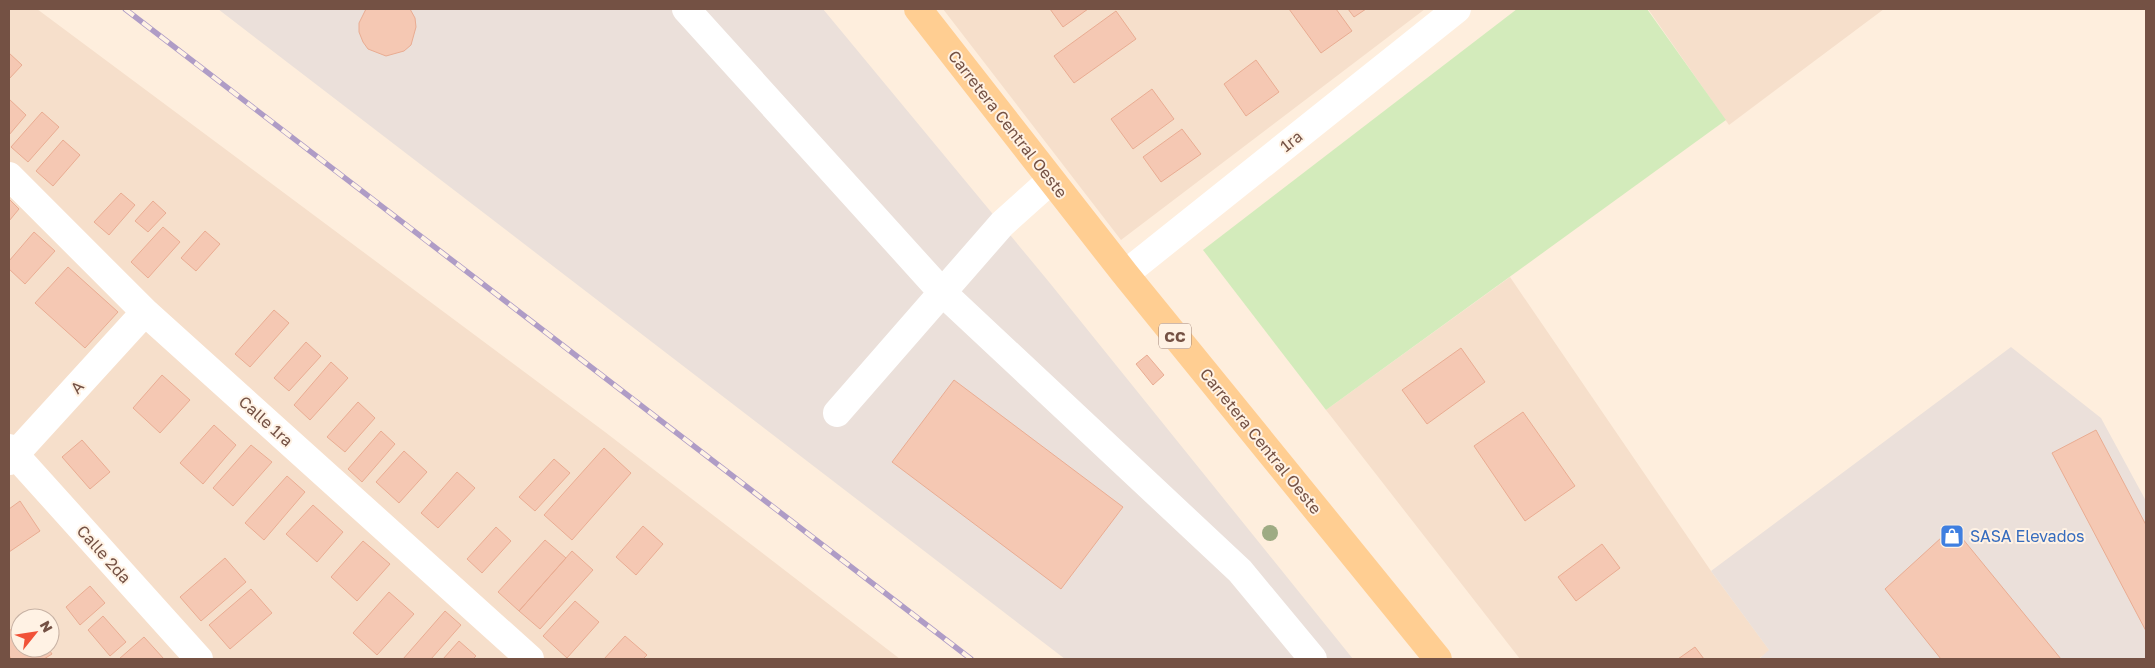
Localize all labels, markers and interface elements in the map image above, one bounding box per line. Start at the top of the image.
street label: Carretera Central Oeste [944,46,1072,202]
street label: 1ra [1276,126,1306,156]
road number: CC [1159,324,1191,348]
street label: Carretera Central Oeste [1196,364,1326,518]
street label: A [66,376,88,398]
street label: Calle 1ra [235,391,297,451]
street label: Calle 2da [73,521,135,587]
shop icon: SASA Elevados [1939,523,1965,549]
place label: SASA Elevados [1970,526,2085,546]
north arrow [10,608,60,658]
text: N [37,617,57,635]

